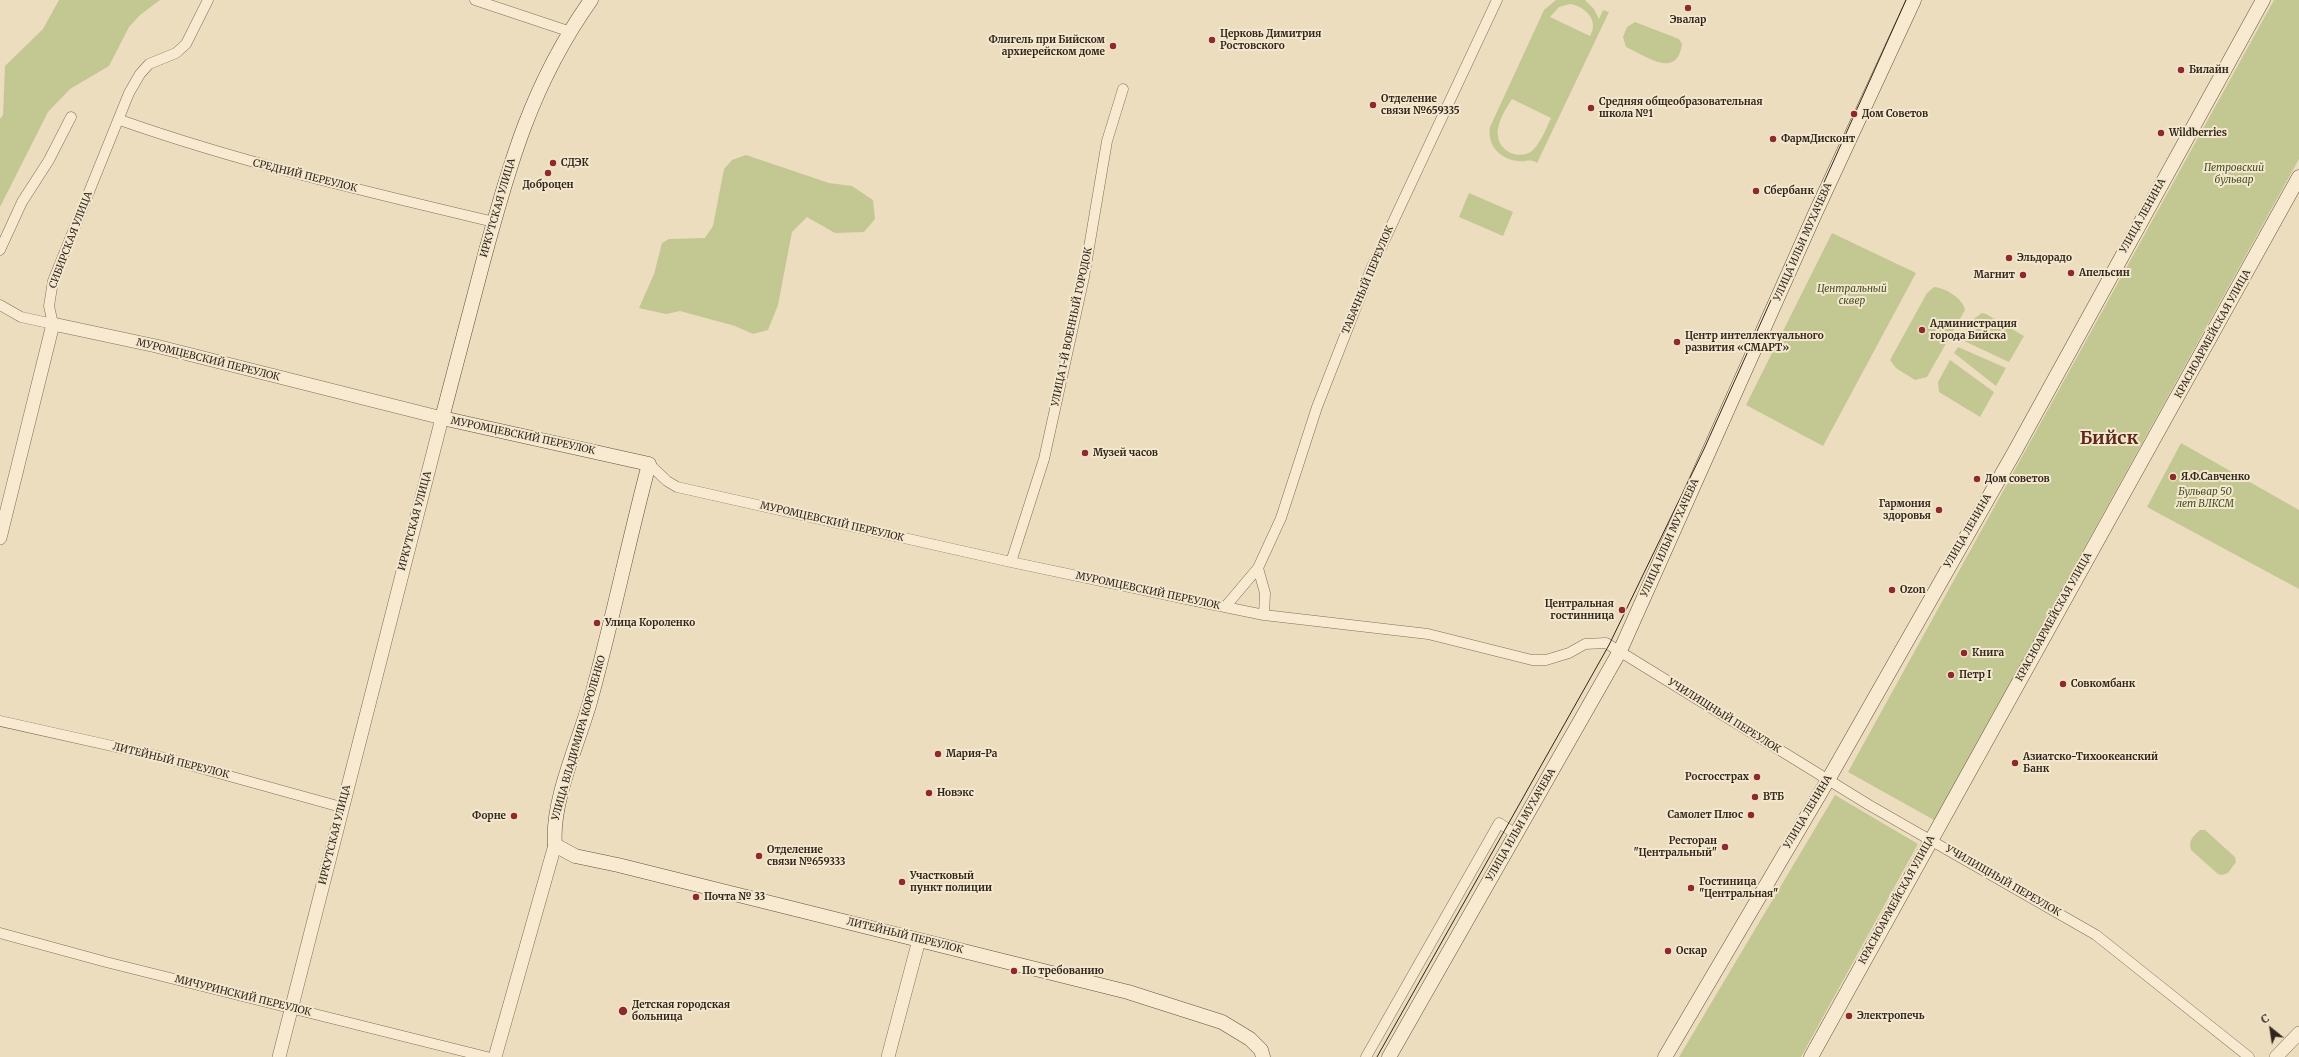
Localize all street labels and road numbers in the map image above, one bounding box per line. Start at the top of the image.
street label: СРЕДНИЙ ПЕРЕУЛОК [252,157,358,195]
street label: ИРКУТСКАЯ УЛИЦА [478,157,518,259]
street label: УЛИЦА ЛЕНИНА [2118,177,2168,255]
street label: УЛИЦА ИЛЬИ МУХАЧЕВА [1771,181,1835,303]
street label: СИБИРСКАЯ УЛИЦА [47,190,95,290]
street label: ТАБАЧНЫЙ ПЕРЕУЛОК [1340,224,1396,336]
street label: УЛИЦА 1-Й ВОЕННЫЙ ГОРОДОК [1049,246,1095,408]
street label: КРАСНОАРМЕЙСКАЯ УЛИЦА [2173,268,2253,400]
street label: МУРОМЦЕВСКИЙ ПЕРЕУЛОК [135,336,281,384]
street label: МУРОМЦЕВСКИЙ ПЕРЕУЛОК [450,415,596,457]
street label: ИРКУТСКАЯ УЛИЦА [396,470,434,572]
street label: УЛИЦА ИЛЬИ МУХАЧЕВА [1638,477,1702,599]
street label: УЛИЦА ЛЕНИНА [1942,492,1994,570]
street label: МУРОМЦЕВСКИЙ ПЕРЕУЛОК [759,500,905,544]
street label: КРАСНОАРМЕЙСКАЯ УЛИЦА [2014,551,2094,683]
street label: МУРОМЦЕВСКИЙ ПЕРЕУЛОК [1075,570,1221,612]
street label: УЛИЦА ВЛАДИМИРА КОРОЛЕНКО [550,654,608,822]
street label: УЧИЛИЩНЫЙ ПЕРЕУЛОК [1665,676,1783,756]
street label: ЛИТЕЙНЫЙ ПЕРЕУЛОК [112,741,230,781]
street label: УЛИЦА ИЛЬИ МУХАЧЕВА [1484,767,1558,883]
street label: УЛИЦА ЛЕНИНА [1781,773,1835,851]
street label: ИРКУТСКАЯ УЛИЦА [317,784,353,886]
street label: КРАСНОАРМЕЙСКАЯ УЛИЦА [1857,834,1937,966]
street label: УЧИЛИЩНЫЙ ПЕРЕУЛОК [1943,843,2063,919]
street label: ЛИТЕЙНЫЙ ПЕРЕУЛОК [846,916,964,956]
street label: МИЧУРИНСКИЙ ПЕРЕУЛОК [173,973,313,1019]

